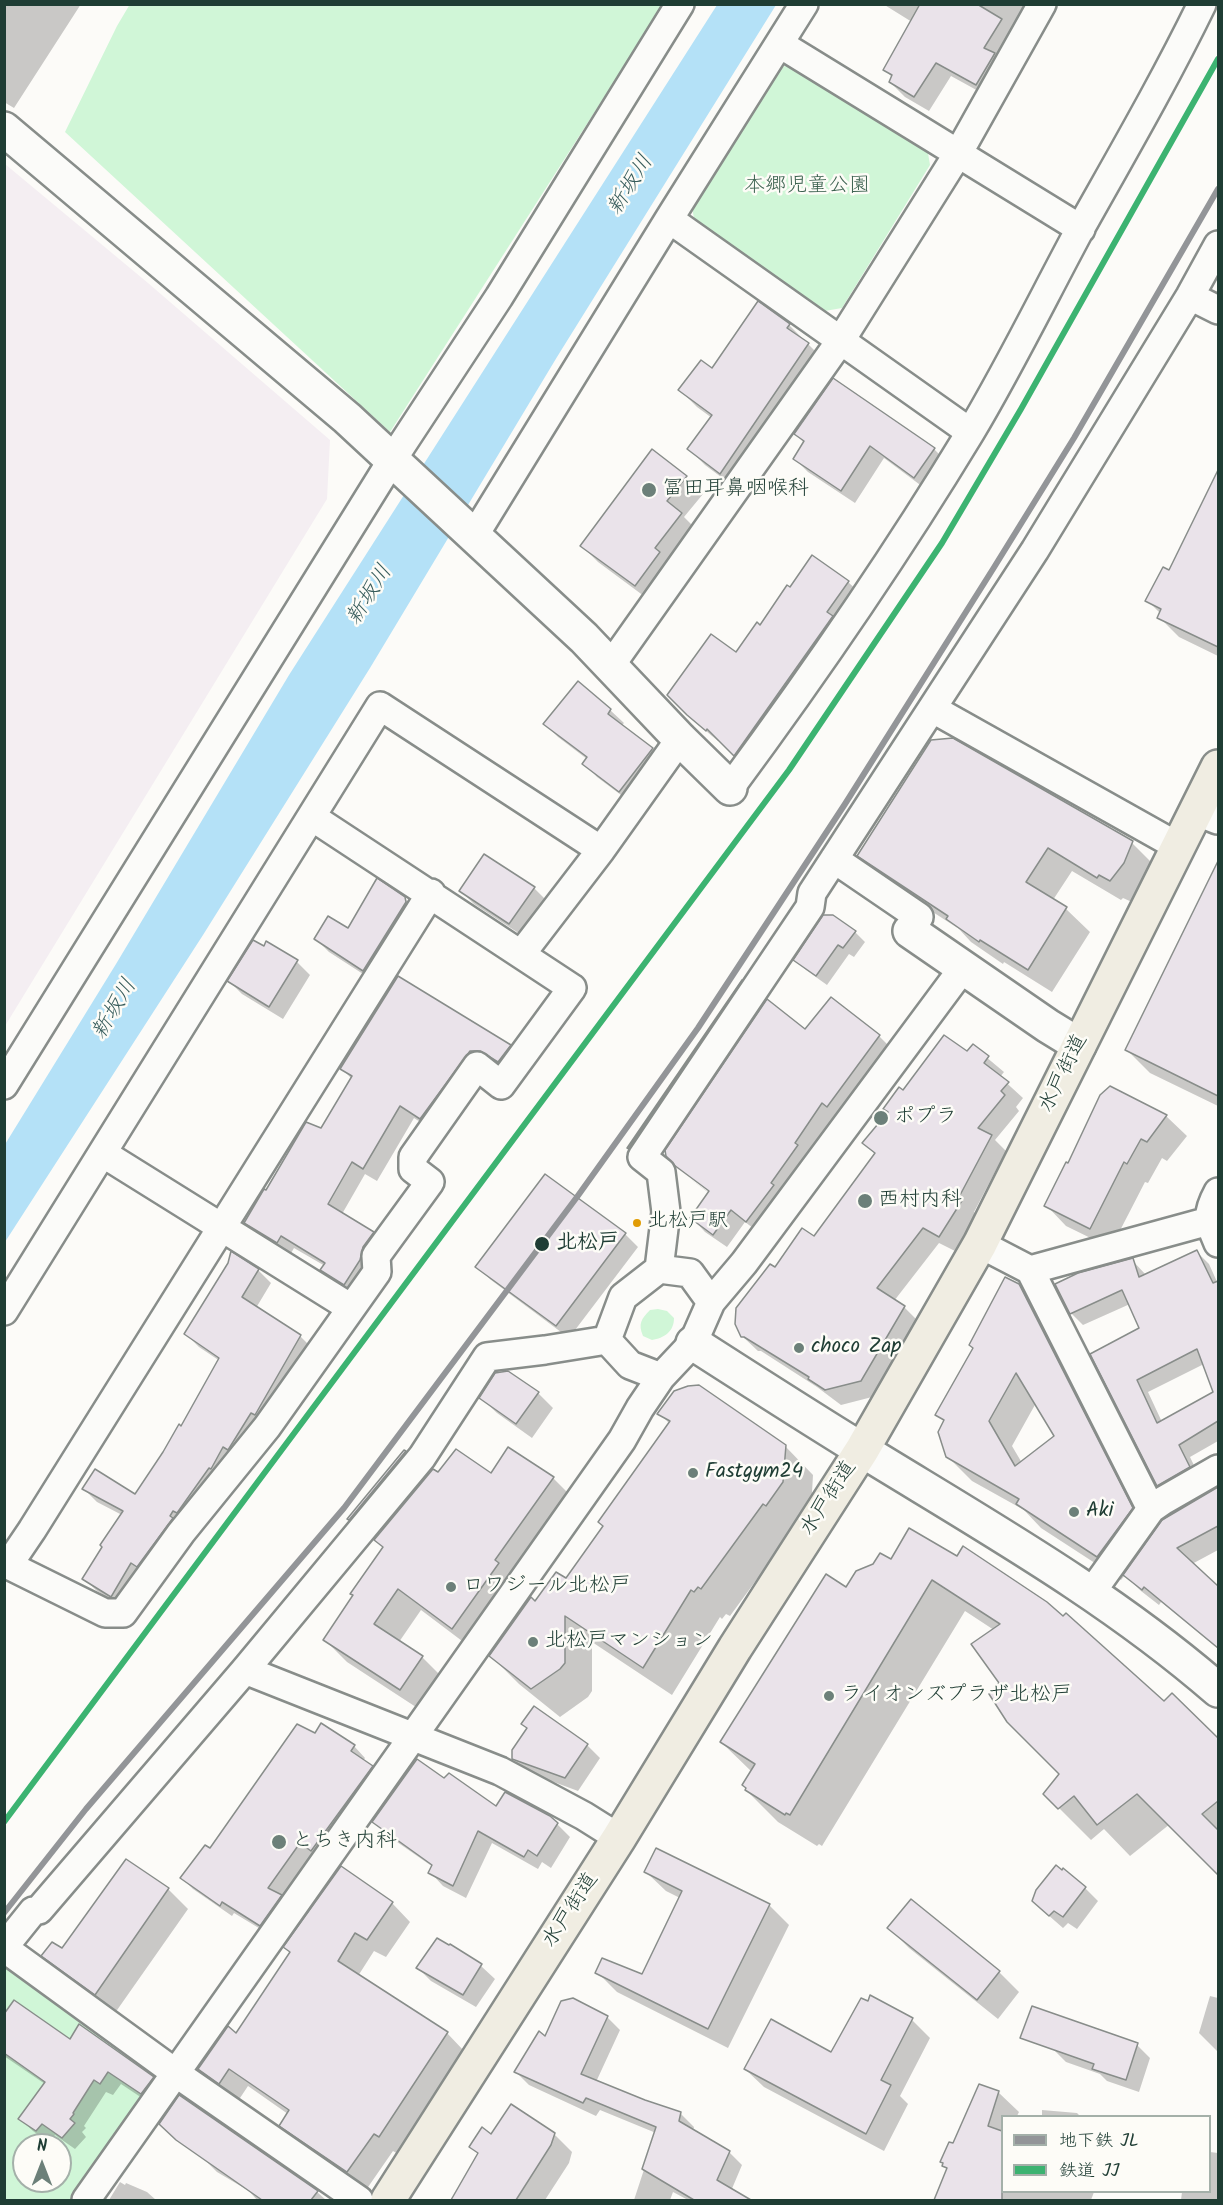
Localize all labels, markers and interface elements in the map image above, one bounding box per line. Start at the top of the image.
water label: 新坂川 [603,151,661,221]
park label: 本郷児童公園 [744,174,870,200]
place label: 冨田耳鼻咽喉科 [662,477,809,503]
marker: 冨田耳鼻咽喉科 [640,481,658,499]
water label: 新坂川 [342,561,400,631]
water label: 新坂川 [88,975,144,1045]
street label: 水戸街道 [1035,1031,1095,1117]
place label: ポプラ [894,1105,957,1131]
marker: ポプラ [872,1109,890,1127]
place label: 西村内科 [878,1188,962,1214]
marker: 西村内科 [856,1192,874,1210]
place label: 北松戸駅 [648,1211,728,1235]
marker: 北松戸駅 [631,1217,643,1229]
place label: 北松戸 [556,1231,619,1257]
marker: 北松戸 [533,1235,551,1253]
place label: choco Zap [811,1335,901,1361]
marker: choco Zap [792,1341,806,1355]
street label: 水戸街道 [797,1457,863,1541]
place label: Fastgym24 [705,1460,803,1486]
marker: Fastgym24 [686,1466,700,1480]
place label: Aki [1086,1499,1114,1525]
marker: Aki [1067,1505,1081,1519]
place label: ロワジール北松戸 [463,1574,631,1600]
marker: ロワジール北松戸 [444,1580,458,1594]
place label: 北松戸マンション [545,1629,713,1655]
marker: 北松戸マンション [526,1635,540,1649]
place label: ライオンズプラザ北松戸 [841,1683,1072,1709]
marker: ライオンズプラザ北松戸 [822,1689,836,1703]
place label: とちき内科 [292,1829,397,1855]
marker: とちき内科 [270,1833,288,1851]
street label: 水戸街道 [539,1869,605,1953]
legend [1001,2115,1211,2193]
text: 地下鉄 JL [1059,2127,1138,2156]
north arrow [12,2133,72,2193]
text: N [37,2134,47,2159]
text: 鉄道 JJ [1059,2157,1119,2186]

